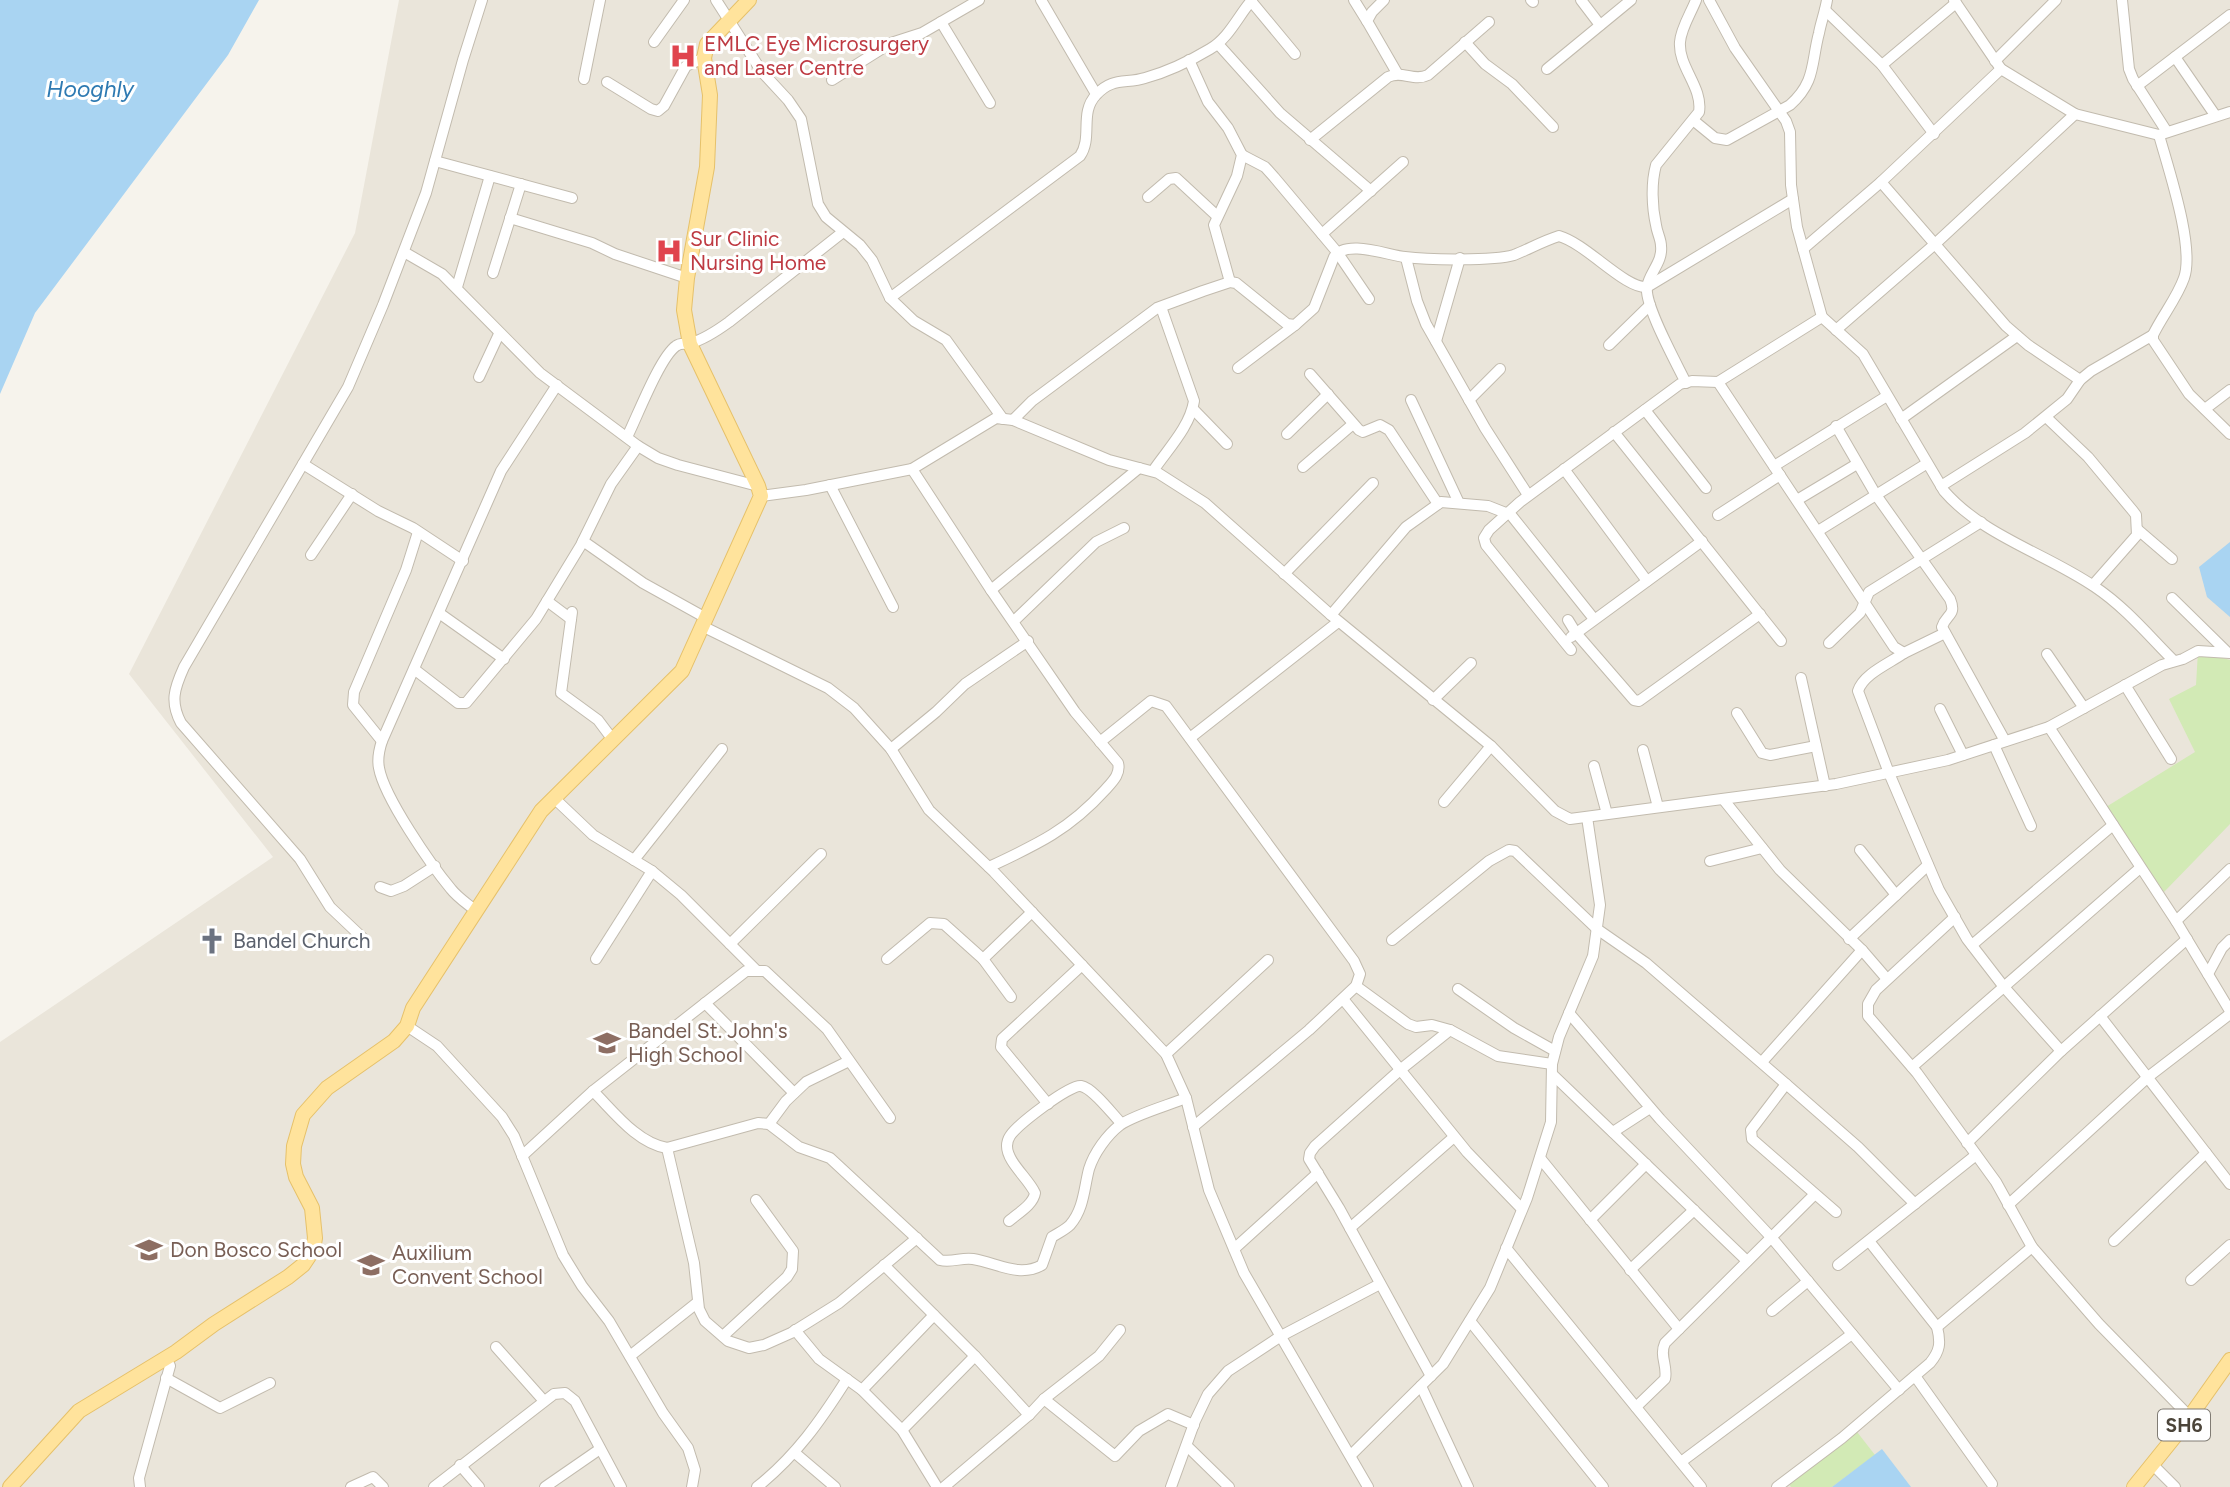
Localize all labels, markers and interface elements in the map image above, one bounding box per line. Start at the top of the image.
place label: EMLC Eye Microsurgery and Laser Centre [704,31,929,80]
hospital icon: EMLC Eye Microsurgery and Laser Centre [668,41,698,71]
water label: Hooghly [46,75,135,103]
place label: Sur Clinic Nursing Home [690,226,826,275]
hospital icon: Sur Clinic Nursing Home [654,236,684,266]
church icon: Bandel Church [197,926,227,956]
place label: Bandel Church [233,928,371,953]
place label: Bandel St. John's High School [628,1018,788,1067]
school or university icon: Bandel St. John's High School [592,1028,622,1058]
school or university icon: Don Bosco School [134,1235,164,1265]
place label: Don Bosco School [170,1237,342,1262]
place label: Auxilium Convent School [392,1240,543,1289]
school or university icon: Auxilium Convent School [356,1250,386,1280]
road number: SH6 [2158,1410,2210,1441]

